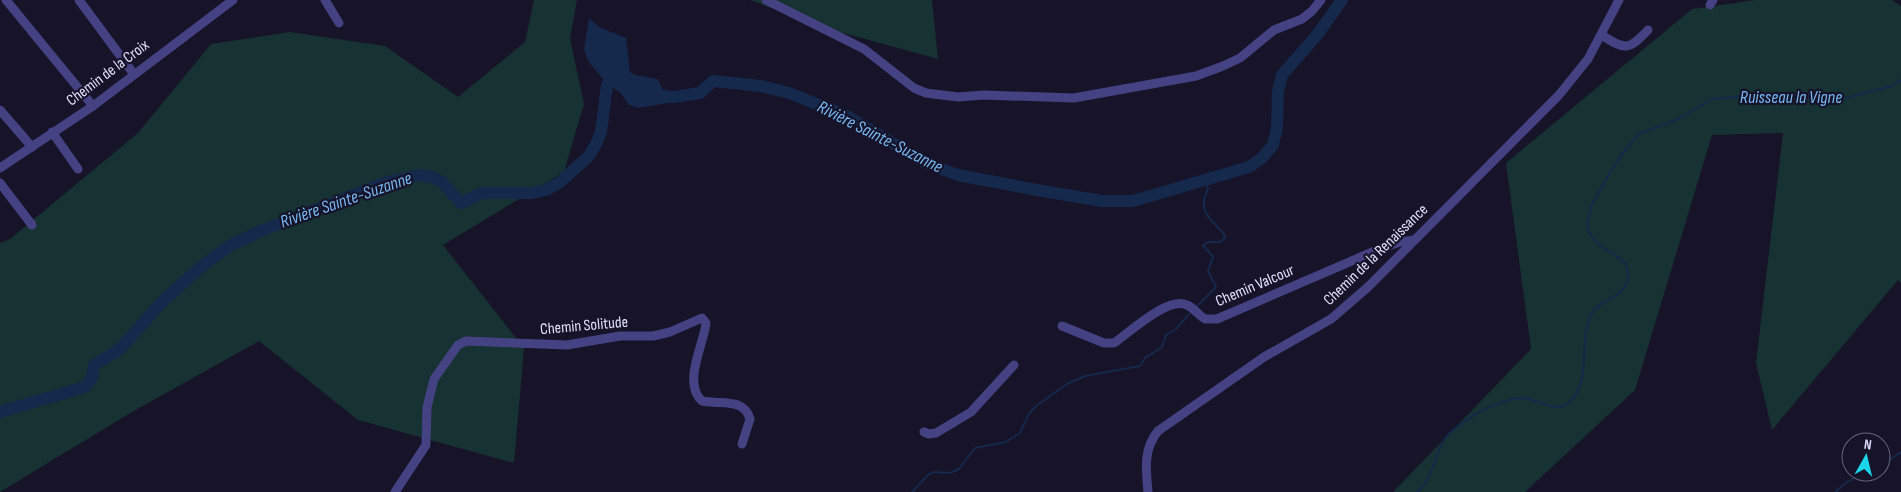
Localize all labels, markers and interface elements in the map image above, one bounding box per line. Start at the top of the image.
street label: Chemin de la Croix [63,36,153,110]
water label: Ruisseau la Vigne [1740,87,1842,108]
water label: Rivière Sainte-Suzanne [814,96,946,178]
water label: Rivière Sainte-Suzanne [277,168,415,232]
street label: Chemin de la Renaissance [1320,200,1432,310]
street label: Chemin Valcour [1213,261,1298,311]
street label: Chemin Solitude [539,313,629,339]
north arrow [1841,432,1891,482]
text: N [1863,436,1873,454]

